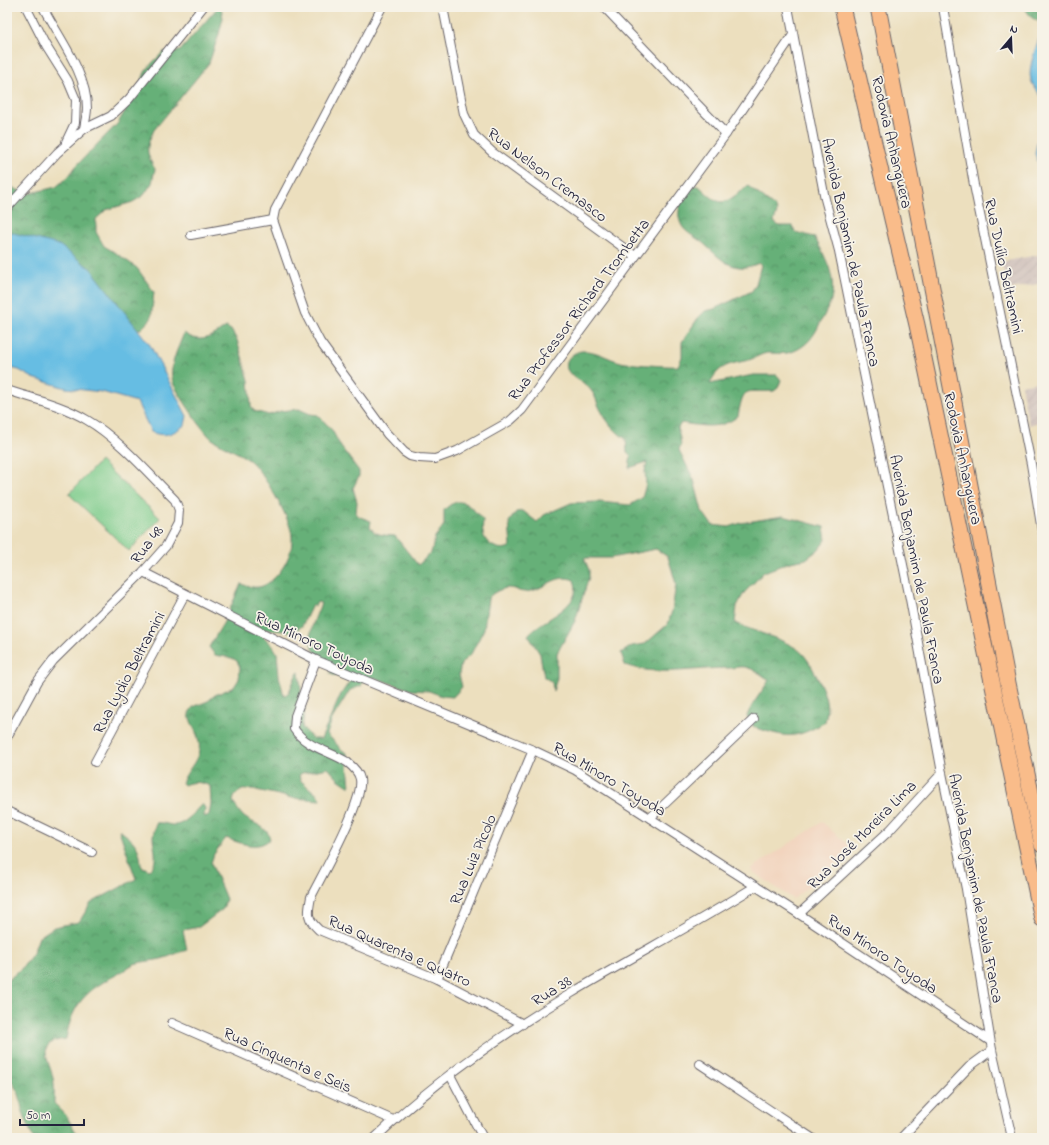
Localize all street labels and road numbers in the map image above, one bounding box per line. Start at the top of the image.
street label: Rodovia Anhanguera [864,74,918,211]
street label: Rua Nelson Cremasco [482,122,612,229]
street label: Avenida Benjamim de Paula Franca [814,136,886,369]
street label: Rua Duílio Beltramini [977,196,1029,336]
street label: Rua Professor Richard Trombetta [503,214,656,407]
street label: Rodovia Anhanguera [936,390,988,527]
street label: Avenida Benjamim de Paula Franca [882,453,950,686]
street label: Rua 48 [125,521,170,570]
street label: Rua Minoro Toyoda [251,606,378,682]
street label: Rua Lydio Beltramini [87,607,172,739]
street label: Rua Minoro Toyoda [548,736,670,823]
street label: Avenida Benjamim de Paula Franca [941,772,1009,1005]
street label: Rua José Moreira Lima [802,775,923,896]
street label: Rua Luiz Picolo [444,811,504,909]
street label: Rua Quarenta e Quatro [324,909,475,994]
street label: Rua Minoro Toyoda [822,909,942,1001]
street label: Rua 38 [527,970,577,1013]
street label: Rua Cinquenta e Seis [219,1022,355,1100]

